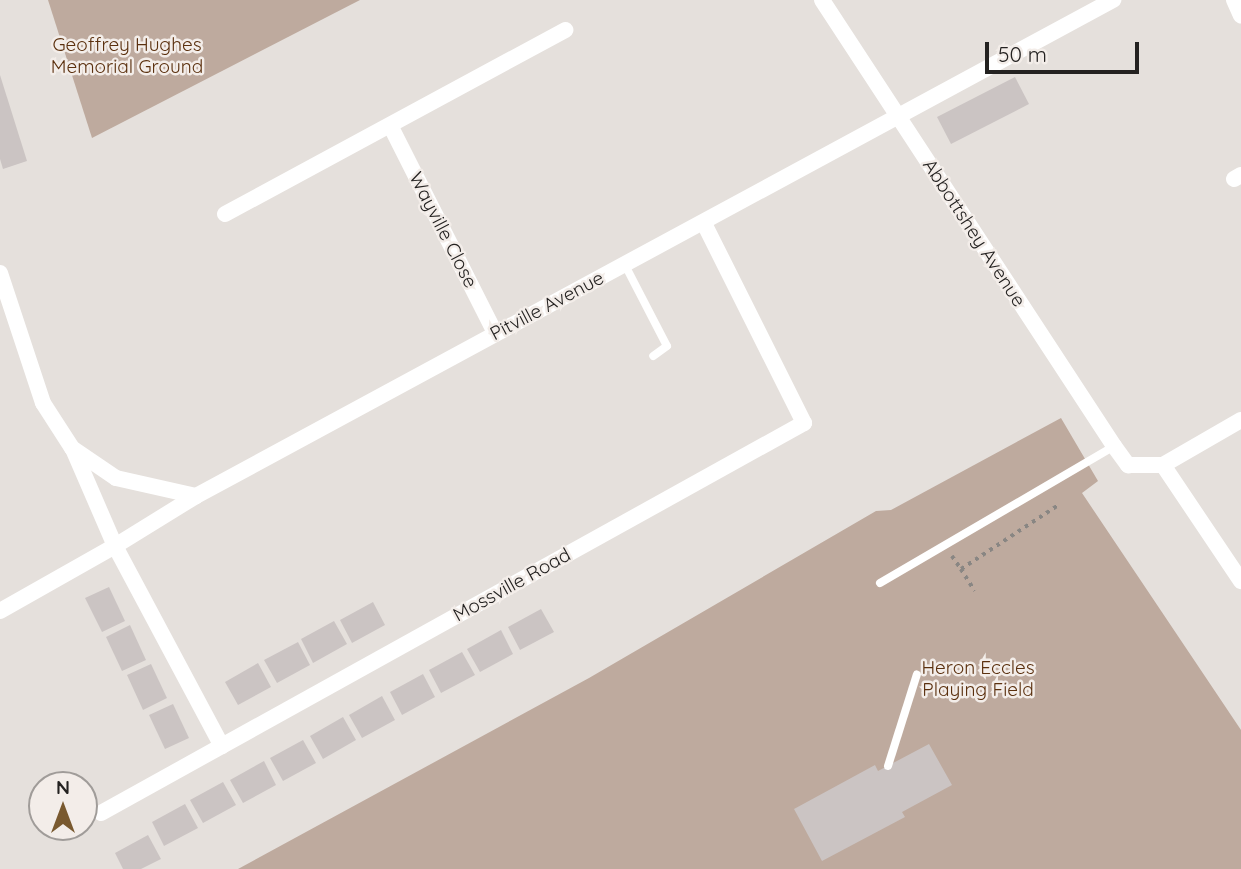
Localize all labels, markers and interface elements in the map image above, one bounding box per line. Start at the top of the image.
scale bar [989,28,1143,72]
park label: Geoffrey Hughes Memorial Ground [51,34,203,78]
text: 50 m [998,41,1047,67]
street label: Abbottshey Avenue [918,155,1030,311]
street label: Wayville Close [404,168,482,292]
street label: Pitville Avenue [486,266,608,346]
street label: Mossville Road [449,543,575,627]
park label: Heron Eccles Playing Field [921,657,1035,701]
north arrow [28,771,98,841]
text: N [56,775,70,799]

